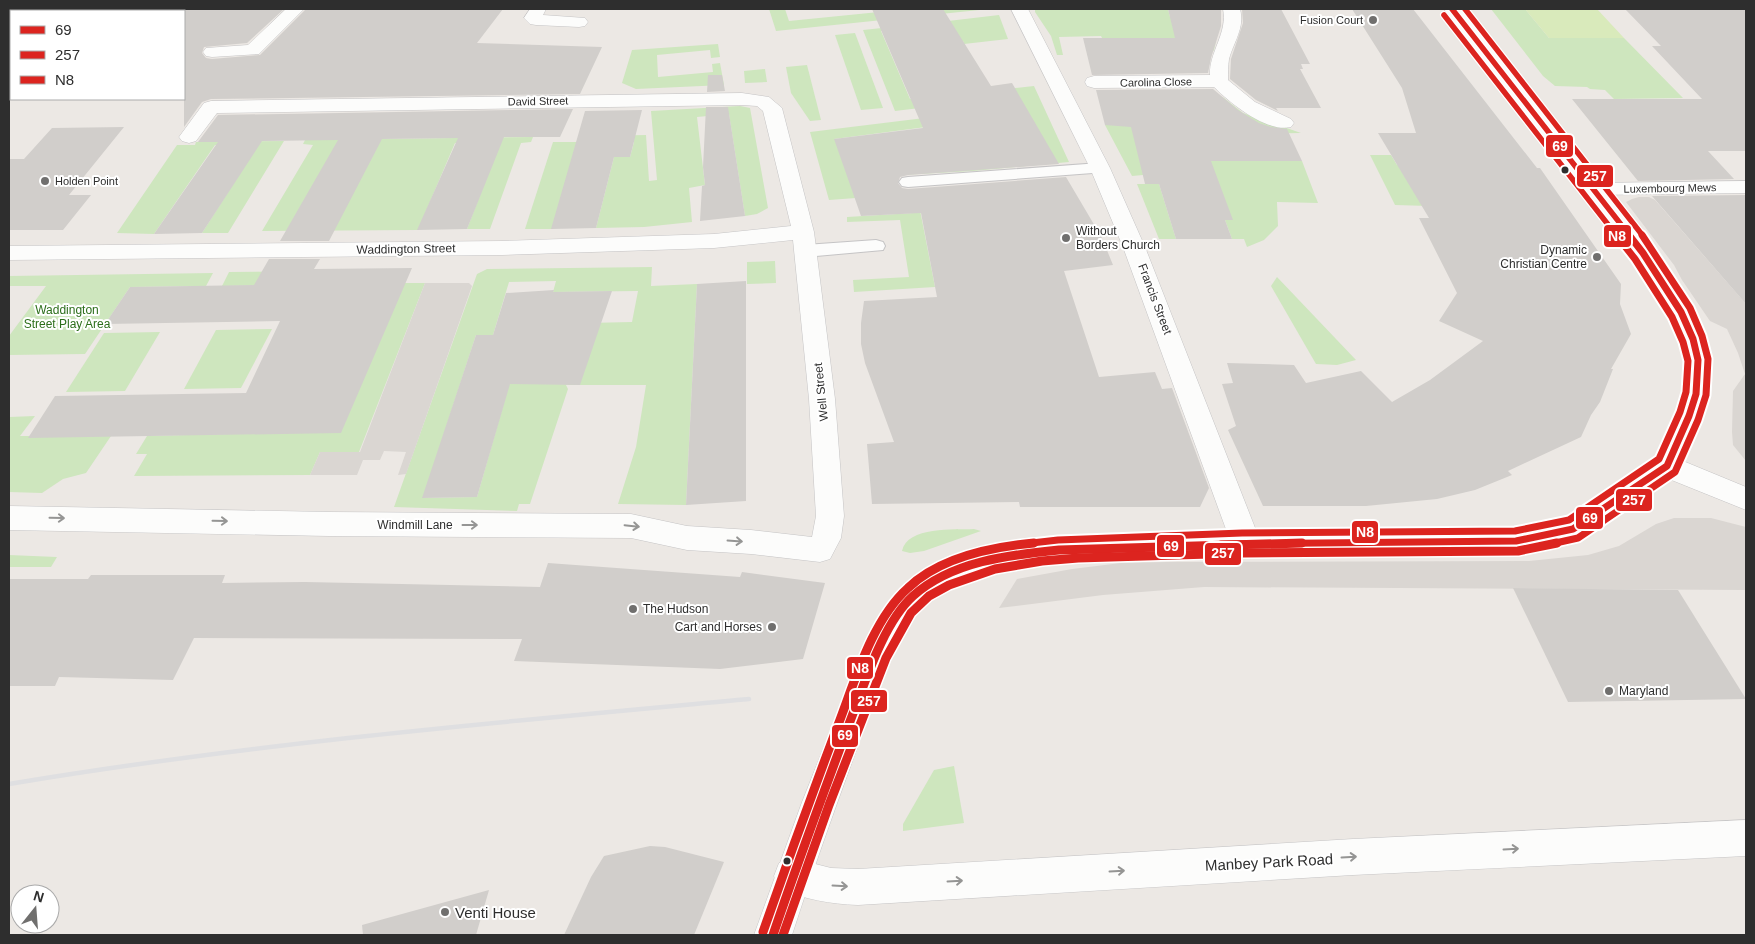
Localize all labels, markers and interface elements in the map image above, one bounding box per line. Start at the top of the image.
legend [10,10,185,100]
place label: Fusion Court [1300,14,1363,26]
marker: Fusion Court [1367,14,1379,26]
text: 69 [55,21,72,38]
text: 257 [55,46,80,63]
text: N8 [55,71,74,88]
street label: Carolina Close [1120,75,1192,89]
street label: David Street [508,94,568,108]
line badge: 69 [1545,134,1574,158]
text: 69 [1552,138,1568,154]
line badge: 257 [1576,164,1614,188]
unlabelled marker [1560,165,1570,175]
text: 257 [1583,168,1607,184]
marker: Holden Point [39,175,51,187]
place label: Holden Point [55,175,118,187]
street label: Luxembourg Mews [1623,181,1717,195]
place label: Without Borders Church [1076,224,1160,252]
line badge: N8 [1603,224,1632,248]
text: N8 [1608,228,1626,244]
marker: Without Borders Church [1060,232,1072,244]
street label: Waddington Street [356,241,456,257]
place label: Dynamic Christian Centre [1500,243,1587,271]
marker: Dynamic Christian Centre [1591,251,1603,263]
street label: Francis Street [1135,262,1175,337]
park label: Waddington Street Play Area [24,303,111,331]
street label: Well Street [811,362,831,422]
line badge: 257 [1615,488,1653,512]
text: 257 [1622,492,1646,508]
line badge: 69 [1575,506,1604,530]
text: 69 [1582,510,1598,526]
one-way arrow [49,513,65,523]
one-way arrow [212,516,228,526]
street label: Windmill Lane [377,518,453,532]
one-way arrow [462,520,478,530]
line badge: N8 [1351,520,1379,544]
one-way arrow [624,521,640,531]
text: N8 [1356,524,1374,540]
line badge: 69 [1156,534,1185,558]
one-way arrow [727,536,743,545]
text: 69 [1163,538,1179,554]
line badge: 257 [1204,542,1242,566]
text: 257 [1211,545,1235,561]
place label: The Hudson [643,602,708,616]
marker: The Hudson [627,603,639,615]
place label: Cart and Horses [675,620,762,634]
marker: Cart and Horses [766,621,778,633]
line badge: N8 [846,656,874,680]
text: N8 [851,660,869,676]
place label: Maryland [1619,684,1668,698]
marker: Maryland [1603,685,1615,697]
line badge: 257 [850,689,888,713]
text: 257 [857,693,881,709]
line badge: 69 [831,724,859,748]
text: 69 [837,727,853,743]
one-way arrow [1503,845,1519,854]
street label: Manbey Park Road [1204,850,1334,874]
one-way arrow [1341,852,1357,861]
unlabelled marker [782,856,792,866]
one-way arrow [1109,866,1125,876]
one-way arrow [946,876,962,885]
one-way arrow [831,881,847,890]
north arrow [10,884,60,934]
text: N [32,887,46,906]
place label: Venti House [455,904,536,921]
marker: Venti House [439,906,451,918]

